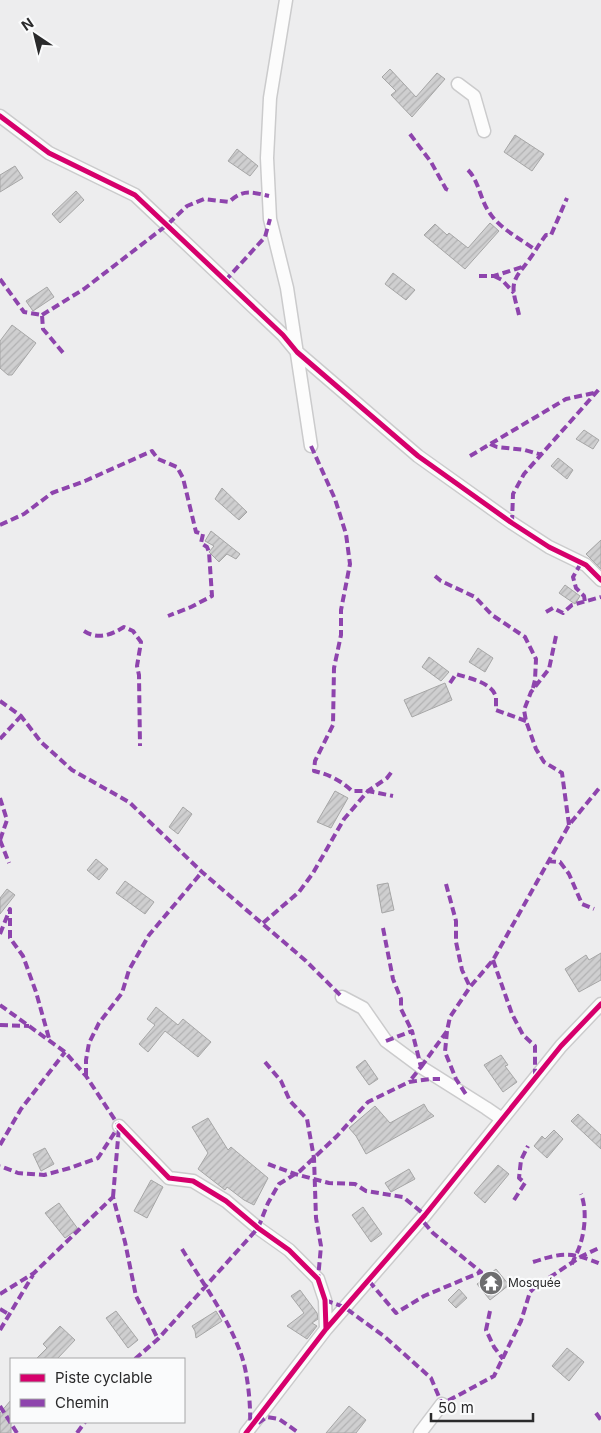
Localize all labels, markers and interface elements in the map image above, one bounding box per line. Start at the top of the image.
north arrow [10,10,60,60]
text: N [18,14,37,34]
temple icon: Mosquée [478,1270,504,1296]
place label: Mosquée [508,1275,561,1290]
legend [10,1358,185,1423]
text: Piste cyclable [55,1368,152,1387]
scale bar [431,1390,534,1422]
text: Chemin [55,1393,109,1412]
text: 50 m [438,1398,474,1417]

